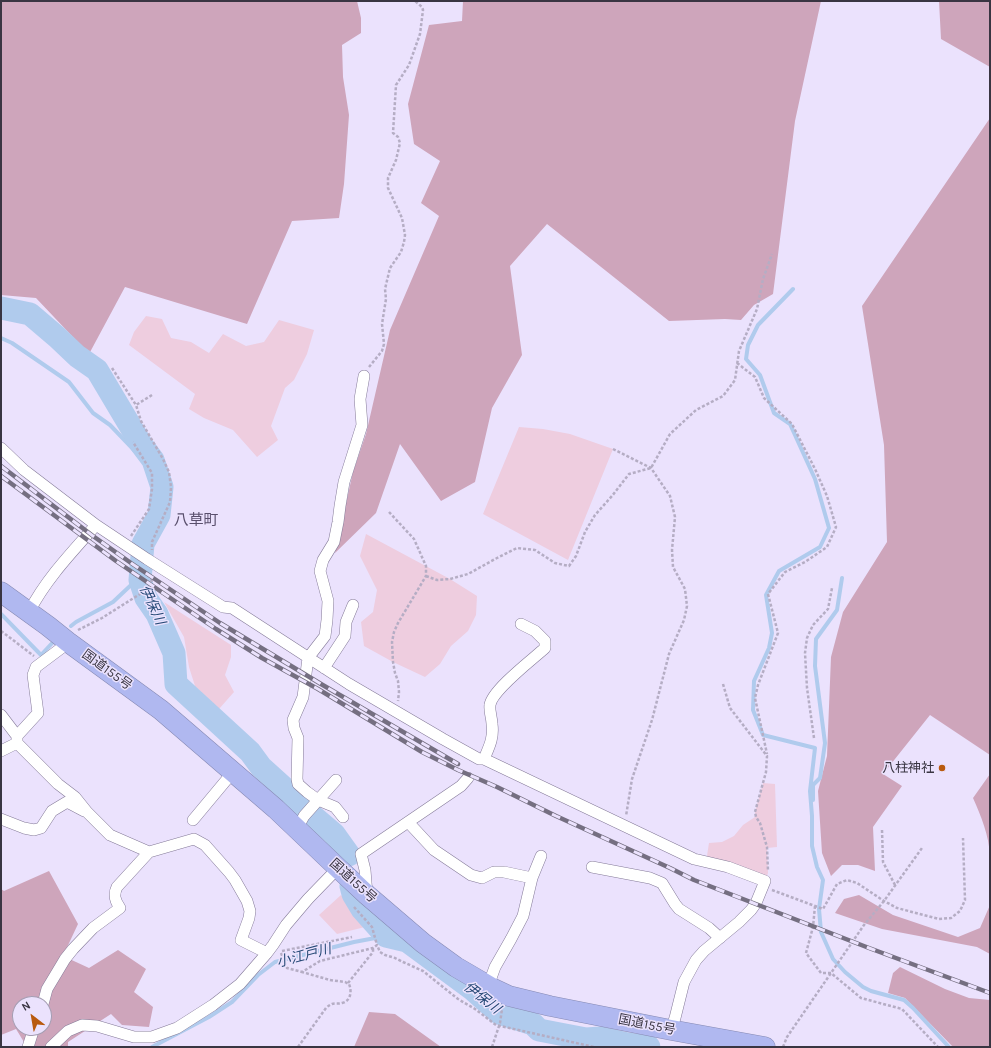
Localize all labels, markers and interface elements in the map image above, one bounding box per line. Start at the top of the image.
district label: 八草町 [174,512,218,530]
water label: 伊保川 [136,582,168,628]
street label: 国道155号 [79,647,135,693]
place label: 八柱神社 [882,760,934,776]
marker: 八柱神社 [937,763,947,773]
street label: 国道155号 [326,856,380,906]
water label: 小江戸川 [275,941,333,971]
water label: 伊保川 [460,978,504,1018]
north arrow [12,996,52,1036]
text: N [19,999,33,1014]
street label: 国道155号 [617,1012,677,1038]

